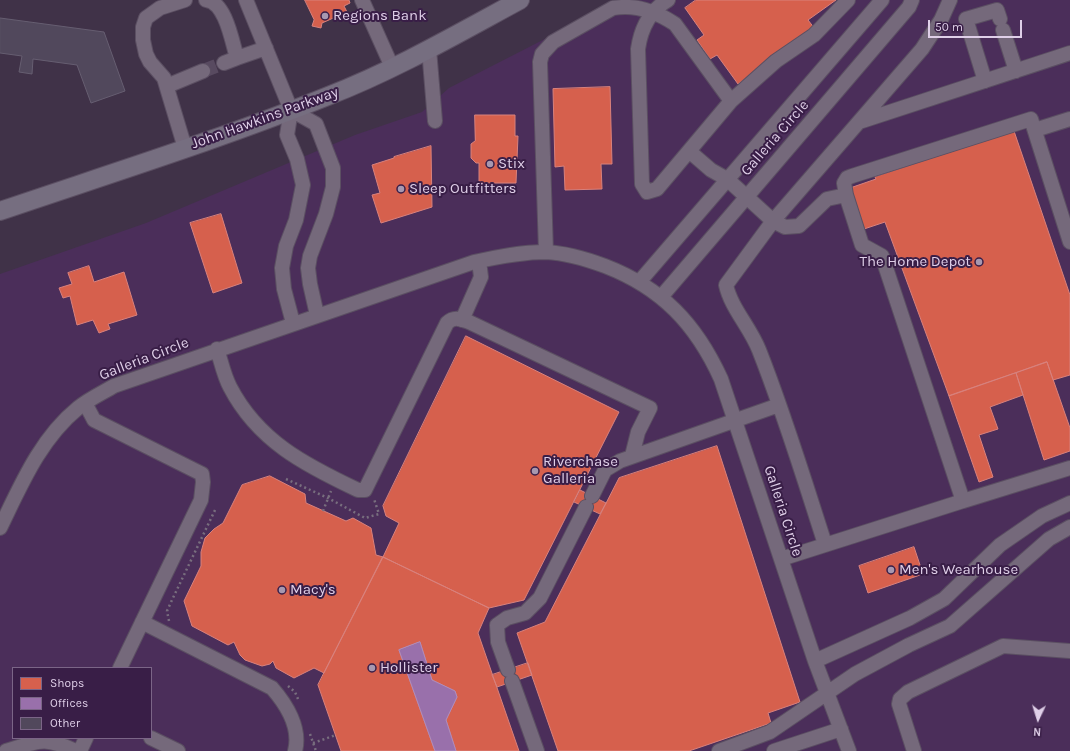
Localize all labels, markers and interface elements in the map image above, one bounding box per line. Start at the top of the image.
place label: Regions Bank [333,7,427,25]
marker: Regions Bank [320,11,330,21]
scale bar [930,12,1024,38]
text: 50 m [935,20,963,34]
street label: John Hawkins Parkway [189,83,341,153]
street label: Galleria Circle [737,96,813,180]
place label: Stix [498,155,525,173]
marker: Stix [485,159,495,169]
place label: Sleep Outfitters [409,180,516,198]
marker: Sleep Outfitters [396,184,406,194]
place label: The Home Depot [859,253,971,271]
marker: The Home Depot [974,257,984,267]
street label: Galleria Circle [97,334,191,384]
place label: Riverchase Galleria [543,453,618,488]
street label: Galleria Circle [760,463,806,559]
marker: Riverchase Galleria [530,466,540,476]
place label: Men's Wearhouse [899,561,1018,579]
marker: Men's Wearhouse [886,565,896,575]
place label: Macy's [290,581,336,599]
marker: Macy's [277,585,287,595]
place label: Hollister [380,659,438,677]
marker: Hollister [367,663,377,673]
legend [12,667,152,739]
text: Shops [50,676,84,690]
text: Offices [50,696,88,710]
north arrow [1018,699,1058,739]
text: Other [50,716,80,730]
text: N [1033,725,1042,738]

